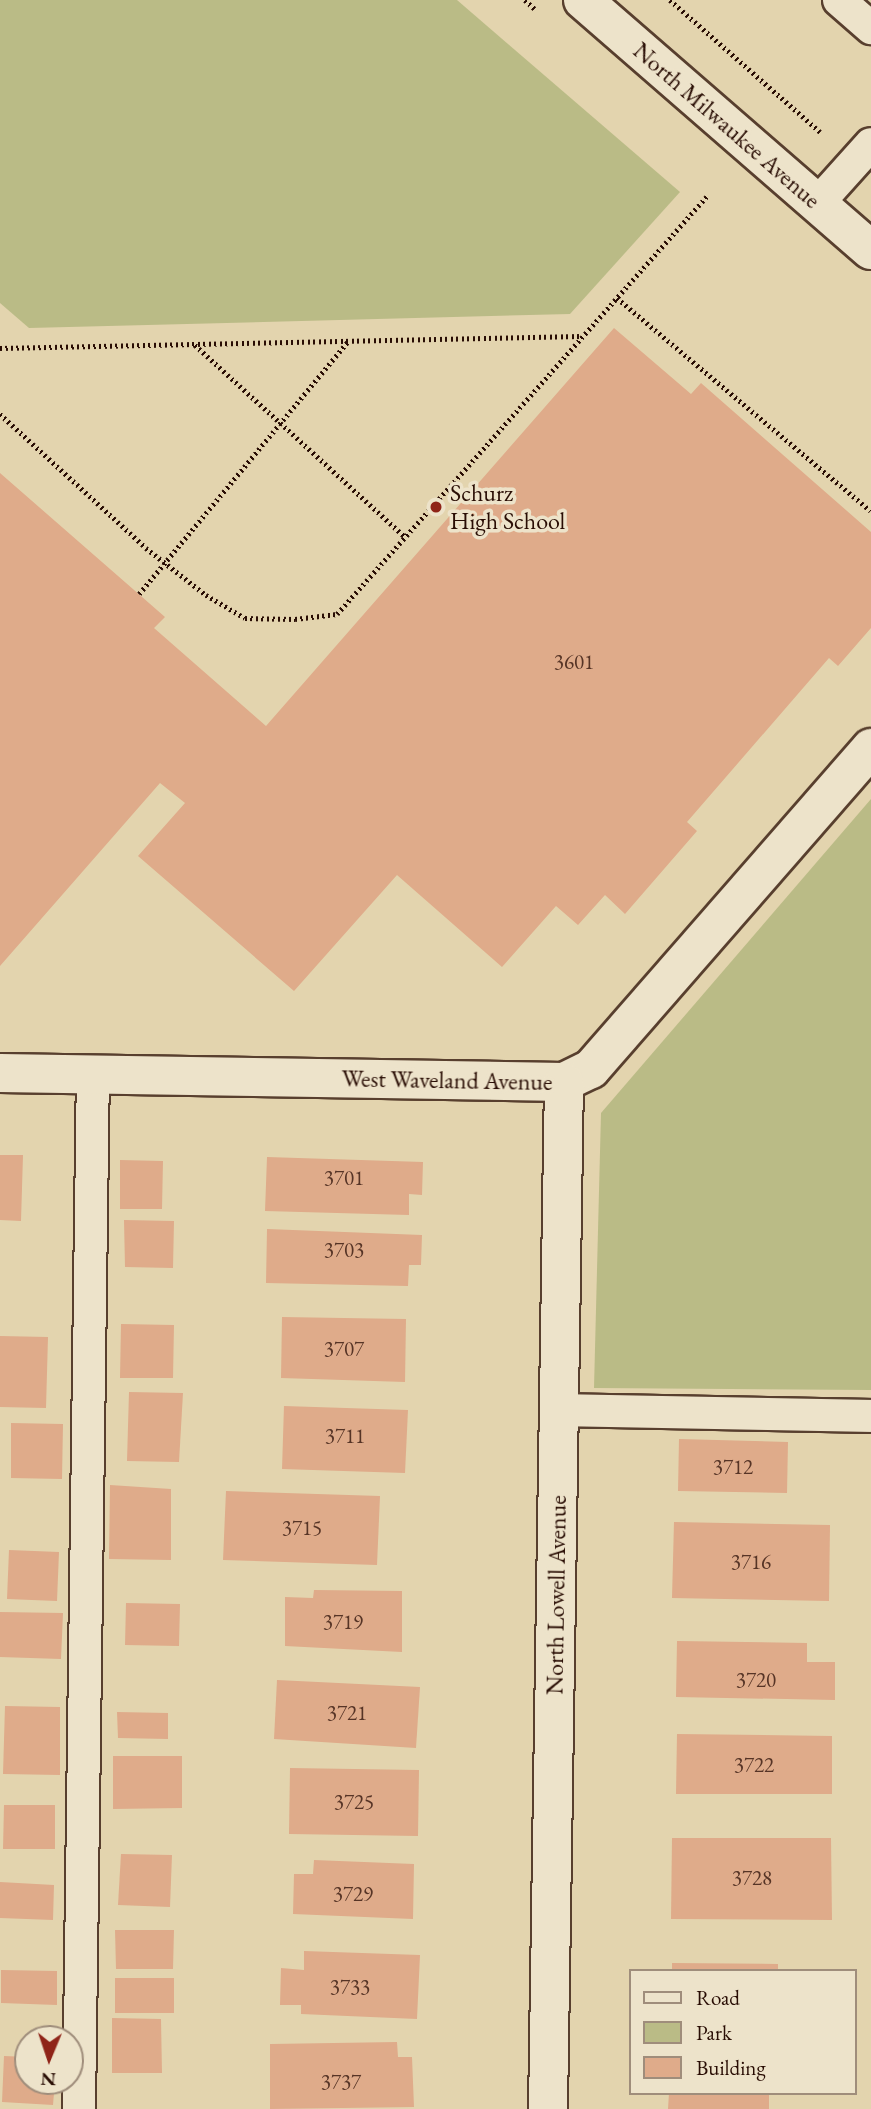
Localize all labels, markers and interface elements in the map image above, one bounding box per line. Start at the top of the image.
street label: North Milwaukee Avenue [628,36,826,214]
place label: Schurz High School [450,479,565,535]
marker: Schurz High School [428,499,444,515]
house number: 3601 [554,649,594,675]
street label: West Waveland Avenue [341,1064,553,1096]
house number: 3701 [324,1165,364,1191]
house number: 3703 [324,1237,364,1263]
house number: 3707 [324,1336,364,1362]
house number: 3711 [325,1423,365,1449]
house number: 3712 [713,1454,753,1480]
street label: North Lowell Avenue [540,1495,572,1695]
house number: 3715 [282,1515,322,1541]
house number: 3716 [731,1549,771,1575]
house number: 3719 [323,1609,363,1635]
house number: 3720 [736,1667,776,1693]
house number: 3721 [327,1700,367,1726]
house number: 3722 [734,1752,774,1778]
house number: 3725 [334,1789,374,1815]
house number: 3728 [732,1865,772,1891]
house number: 3729 [333,1881,373,1907]
legend [630,1969,857,2095]
house number: 3733 [330,1974,370,2000]
text: Road [696,1984,740,2011]
text: Park [696,2019,732,2046]
north arrow [14,2025,84,2095]
text: Building [696,2054,766,2081]
text: N [40,2067,56,2092]
house number: 3737 [321,2069,361,2095]

